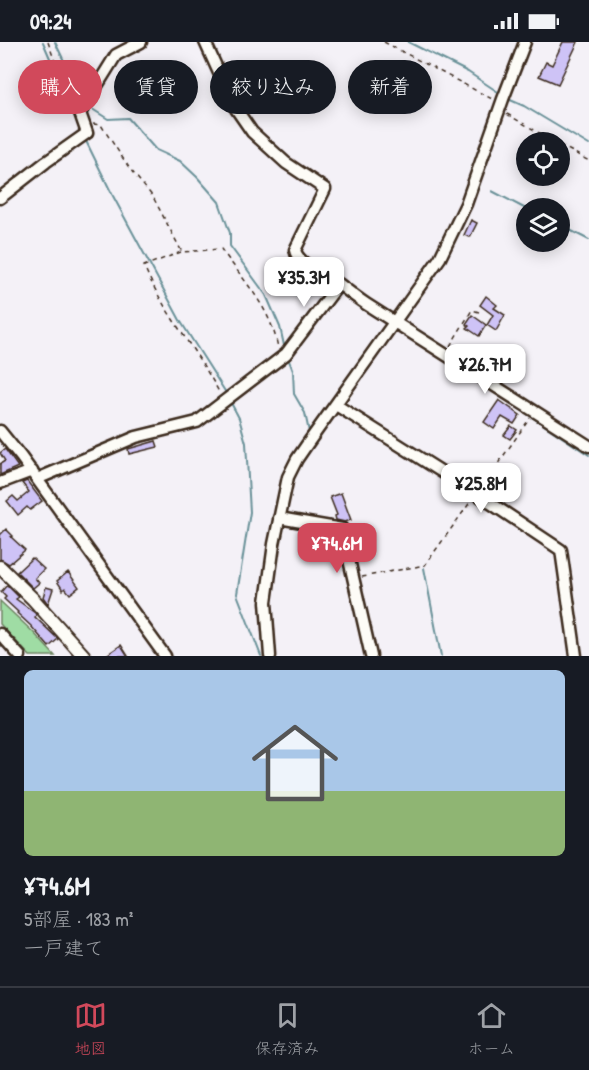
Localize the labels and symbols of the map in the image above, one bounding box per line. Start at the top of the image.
pin: ¥35.3M [255,257,353,308]
pin: ¥26.7M [436,344,534,395]
pin: ¥25.8M [432,463,530,514]
pin: ¥74.6M [288,523,386,574]

